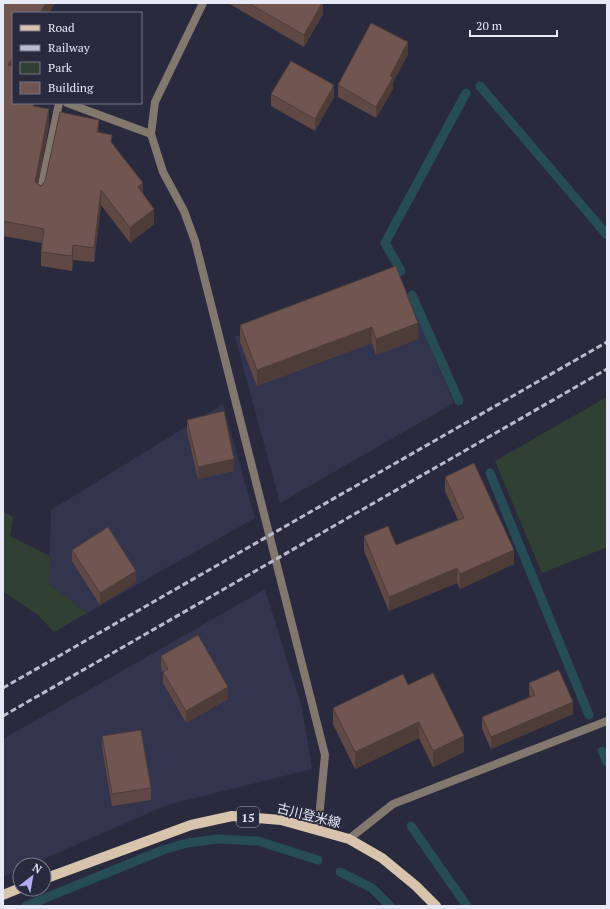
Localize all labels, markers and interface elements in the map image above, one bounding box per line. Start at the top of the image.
legend [12,12,142,104]
scale bar [470,12,557,38]
text: 20 m [476,18,503,33]
text: Road [48,20,75,35]
text: Railway [48,40,91,55]
text: Park [48,60,73,75]
text: Building [48,80,94,95]
street label: 古川登米線 [275,798,343,832]
road number: 15 [237,807,259,827]
north arrow [12,857,52,897]
text: N [30,860,45,877]

